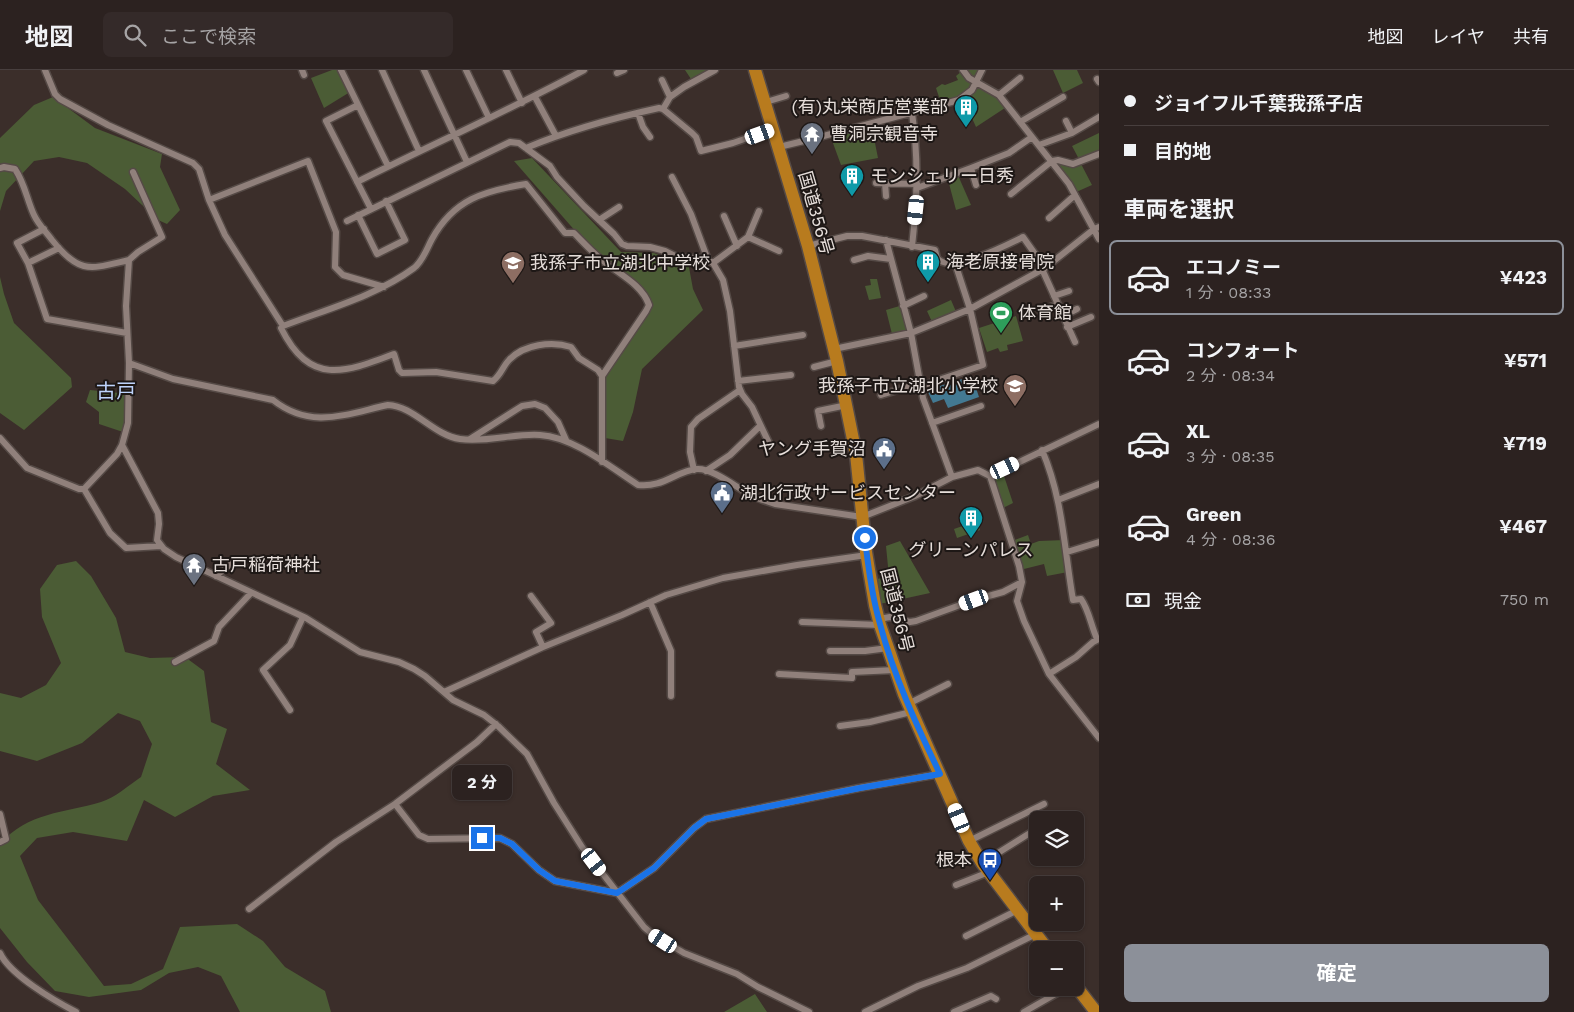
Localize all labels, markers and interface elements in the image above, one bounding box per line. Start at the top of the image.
search box [103,12,453,57]
icon: search [121,21,149,49]
text: 地図 [25,23,73,51]
text: ここで検索 [161,25,256,48]
text: 地図 [1368,26,1404,47]
text: レイヤ [1432,26,1485,47]
text: 共有 [1513,26,1549,47]
text: ジョイフル千葉我孫子店 [1154,92,1363,115]
building icon: (有)丸栄商店営業部 [953,94,979,128]
place label: (有)丸栄商店営業部 [791,96,948,117]
temple icon: 曹洞宗観音寺 [799,121,825,155]
car [743,122,776,146]
place label: 曹洞宗観音寺 [830,123,938,144]
text: 目的地 [1154,140,1211,163]
building icon: モンシェリー日秀 [839,163,865,197]
place label: モンシェリー日秀 [870,165,1014,186]
street label: 国道356号 [795,169,838,257]
car [906,194,925,226]
text: 車両を選択 [1124,197,1234,222]
building icon: 海老原接骨院 [915,249,941,283]
school or university icon: 我孫子市立湖北中学校 [500,250,526,284]
place label: 海老原接骨院 [946,251,1054,272]
place label: 我孫子市立湖北中学校 [530,252,710,273]
icon: car [1126,255,1171,300]
text: エコノミー [1186,256,1281,279]
text: ¥423 [1500,266,1547,289]
text: 1 分 · 08:33 [1186,283,1271,302]
sports icon: 体育館 [988,300,1014,334]
place label: 体育館 [1018,302,1072,323]
icon: car [1126,338,1171,383]
text: コンフォート [1186,339,1299,362]
text: ¥571 [1504,349,1547,372]
text: 2 分 · 08:34 [1186,366,1275,385]
school or university icon: 我孫子市立湖北小学校 [1002,373,1028,407]
place label: 我孫子市立湖北小学校 [818,375,998,396]
district label: 古戸 [96,379,136,403]
text: XL [1186,420,1210,443]
icon: car [1126,421,1171,466]
text: ¥719 [1503,432,1547,455]
public building icon: ヤング手賀沼 [871,436,897,470]
place label: ヤング手賀沼 [758,438,866,459]
text: 3 分 · 08:35 [1186,447,1275,466]
car [988,455,1021,481]
public building icon: 湖北行政サービスセンター [709,480,735,514]
place label: 湖北行政サービスセンター [740,482,956,503]
text: Green [1186,503,1242,526]
icon: car [1126,504,1171,549]
building icon: グリーンパレス [958,505,984,539]
text: ¥467 [1499,515,1547,538]
route start [854,527,876,549]
text: 4 分 · 08:36 [1186,530,1275,549]
place label: グリーンパレス [908,539,1034,560]
temple icon: 古戸稲荷神社 [181,552,207,586]
place label: 古戸稲荷神社 [212,554,320,575]
street label: 国道356号 [877,566,918,654]
icon: cash [1124,586,1152,614]
car [957,588,990,612]
text: 現金 [1164,590,1202,613]
text: 750 m [1500,590,1549,609]
callout: 2 分 [452,766,512,800]
text: 2 分 [467,773,497,792]
car [946,801,971,835]
map controls [1029,811,1084,996]
button: layers [1029,811,1084,866]
route end [471,827,493,849]
car [578,846,609,878]
bus stop icon: 根本 [977,847,1003,881]
place label: 根本 [936,849,972,870]
button: + [1029,876,1084,931]
car [646,927,679,955]
button: − [1029,941,1084,996]
button: 確定 [1124,944,1549,1002]

